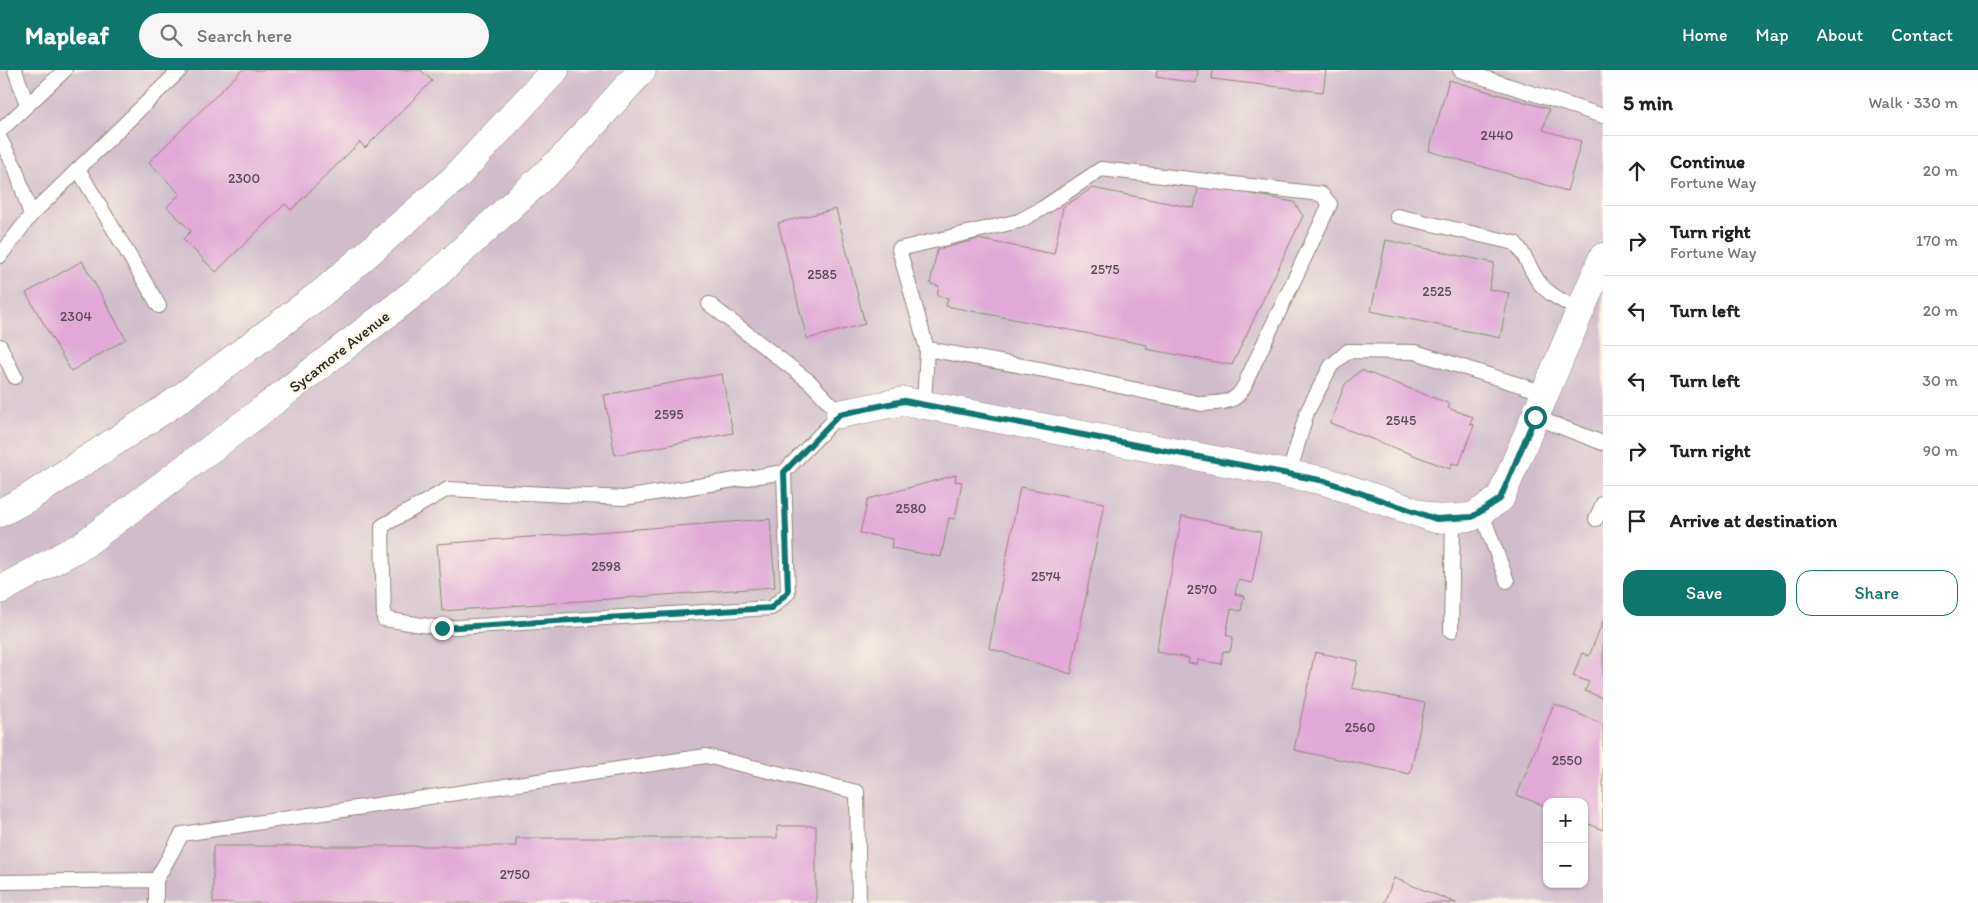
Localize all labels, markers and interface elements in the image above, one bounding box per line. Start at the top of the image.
search box [139,13,489,58]
text: Mapleaf [25,21,109,50]
icon: search [157,21,185,49]
text: Search here [197,24,292,47]
text: Home [1682,24,1728,46]
text: Map [1756,24,1789,46]
text: About [1817,24,1863,46]
text: Contact [1891,24,1953,46]
text: 5 min [1623,90,1673,115]
text: Walk · 330 m [1868,93,1958,112]
house number: 2440 [1481,127,1513,144]
text: Continue [1670,150,1745,173]
icon: ahead [1623,157,1651,185]
text: 20 m [1923,161,1958,180]
house number: 2300 [228,170,260,187]
text: Fortune Way [1670,173,1756,192]
text: Turn right [1670,220,1751,243]
icon: right [1623,227,1651,255]
text: 170 m [1916,231,1958,250]
text: Fortune Way [1670,243,1756,262]
house number: 2575 [1090,261,1120,278]
house number: 2585 [807,266,837,283]
house number: 2525 [1422,283,1452,300]
icon: left [1623,297,1651,325]
text: Turn left [1670,299,1740,322]
text: 20 m [1923,301,1958,320]
street label: Sycamore Avenue [285,306,393,396]
house number: 2304 [60,308,93,325]
icon: left [1623,367,1651,395]
text: Turn left [1670,369,1740,392]
text: 30 m [1922,371,1958,390]
house number: 2595 [654,406,684,423]
route start [1524,406,1547,429]
house number: 2545 [1386,412,1416,429]
icon: right [1623,437,1651,465]
text: Turn right [1670,439,1751,462]
text: 90 m [1923,441,1958,460]
house number: 2580 [895,500,927,517]
icon: arrive [1623,507,1651,535]
text: Arrive at destination [1670,509,1837,532]
house number: 2598 [591,558,621,575]
house number: 2574 [1031,568,1062,585]
button: Save [1623,570,1786,616]
button: Share [1796,570,1958,616]
house number: 2570 [1187,581,1217,598]
route end [431,617,454,640]
house number: 2560 [1345,719,1375,736]
house number: 2550 [1552,752,1582,769]
map controls [1543,798,1588,888]
button: + [1543,798,1588,843]
button: − [1543,843,1588,888]
house number: 2750 [500,866,530,883]

